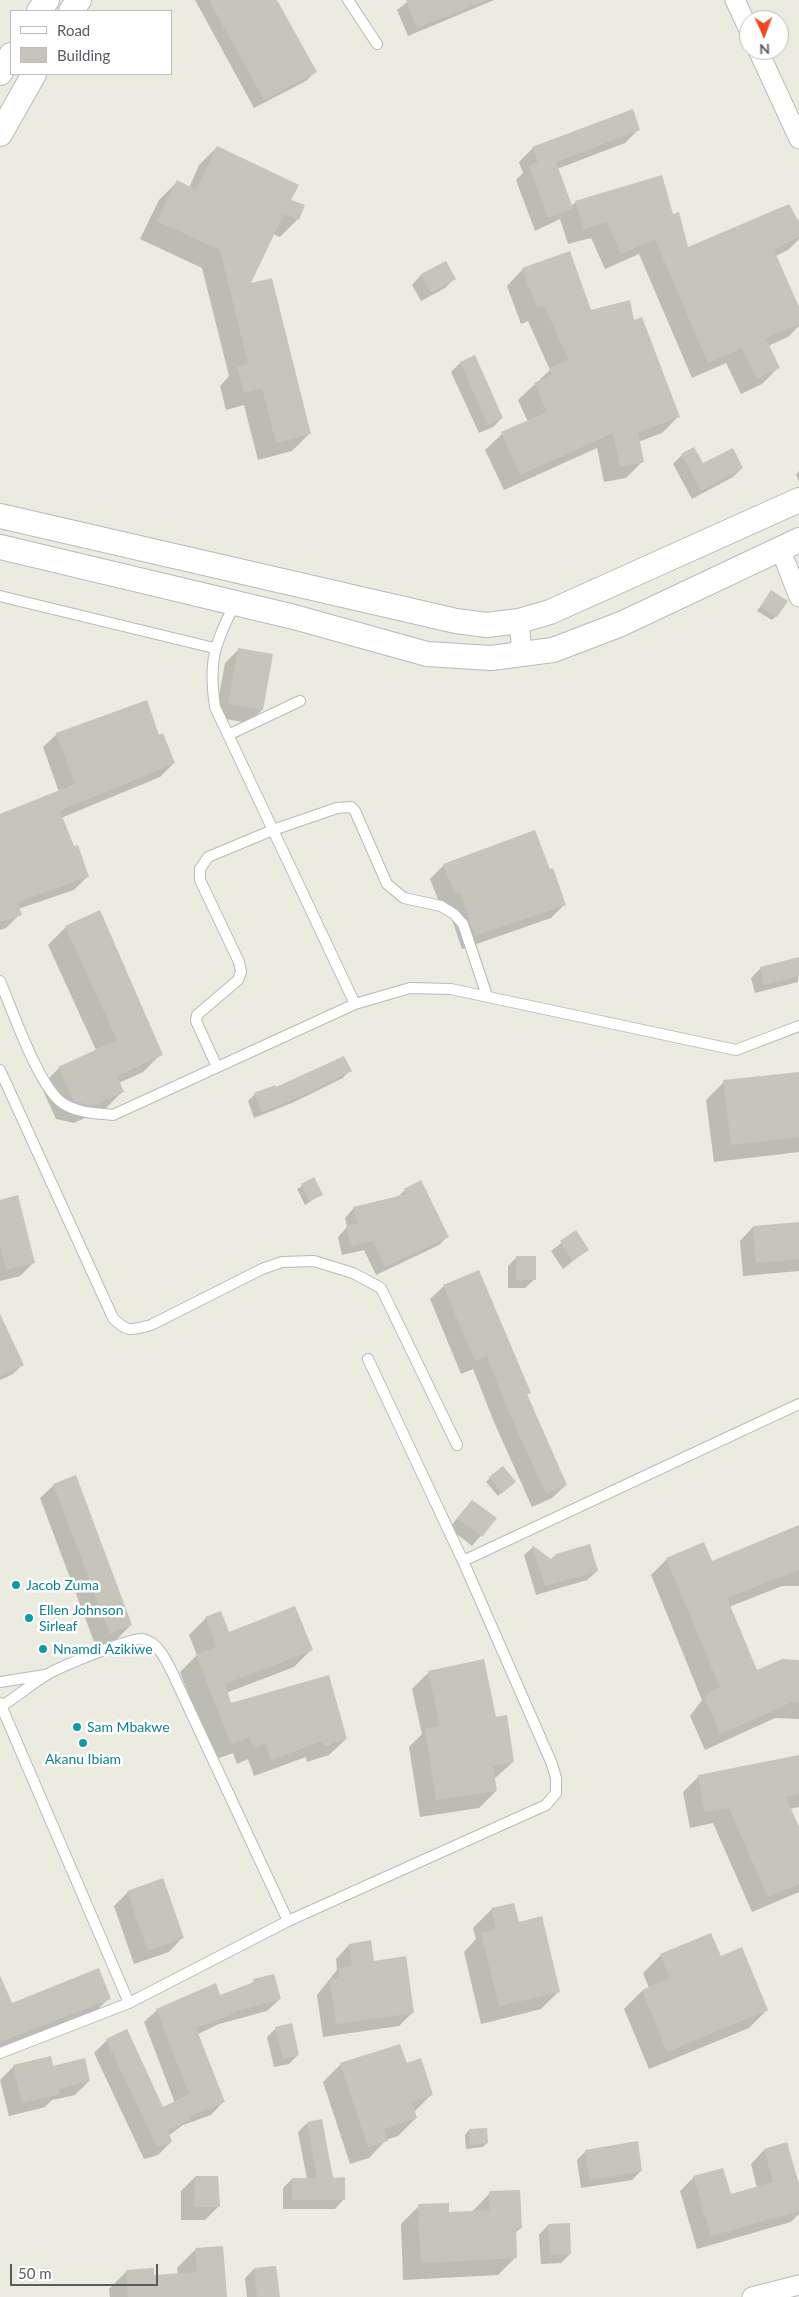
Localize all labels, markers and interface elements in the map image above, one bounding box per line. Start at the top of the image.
legend [10,10,172,75]
north arrow [739,10,789,60]
text: Road [57,21,90,39]
text: N [759,41,770,58]
text: Building [57,46,110,64]
place label: Jacob Zuma [26,1577,99,1593]
marker: Jacob Zuma [10,1579,22,1591]
place label: Ellen Johnson Sirleaf [39,1602,123,1634]
marker: Ellen Johnson Sirleaf [23,1612,35,1624]
place label: Nnamdi Azikiwe [53,1641,153,1657]
marker: Nnamdi Azikiwe [37,1643,49,1655]
place label: Sam Mbakwe [87,1719,170,1735]
marker: Sam Mbakwe [71,1721,83,1733]
marker: Akanu Ibiam [77,1737,89,1749]
place label: Akanu Ibiam [45,1751,121,1767]
scale bar [12,2254,160,2286]
text: 50 m [18,2264,52,2282]

